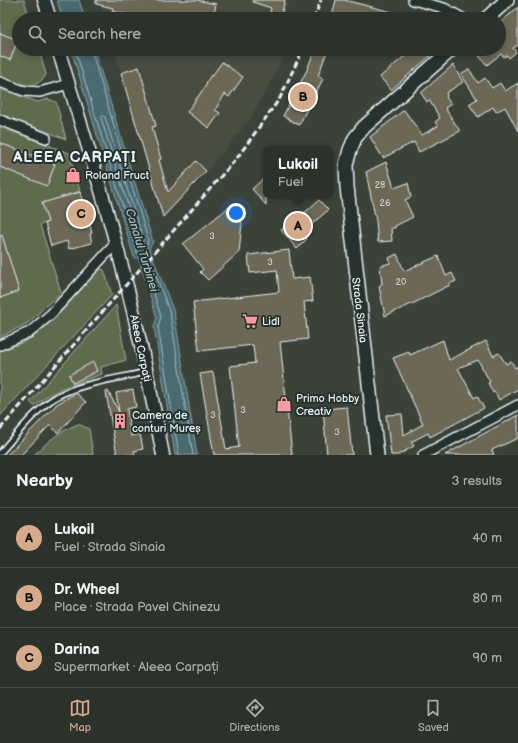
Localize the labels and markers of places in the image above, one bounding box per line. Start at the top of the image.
pin: B [290,82,316,112]
shop icon: Roland Fruct [64,166,82,184]
place label: Roland Fruct [85,169,150,182]
pin: C [68,199,94,229]
pin: A [285,211,311,241]
supermarket icon: Lidl [241,312,259,330]
place label: Lidl [262,315,280,328]
place label: Primo Hobby Creativ [296,392,359,418]
shop icon: Primo Hobby Creativ [275,395,293,413]
place label: Camera de conturi Mureș [132,409,201,435]
building icon: Camera de conturi Mureș [111,412,129,430]

